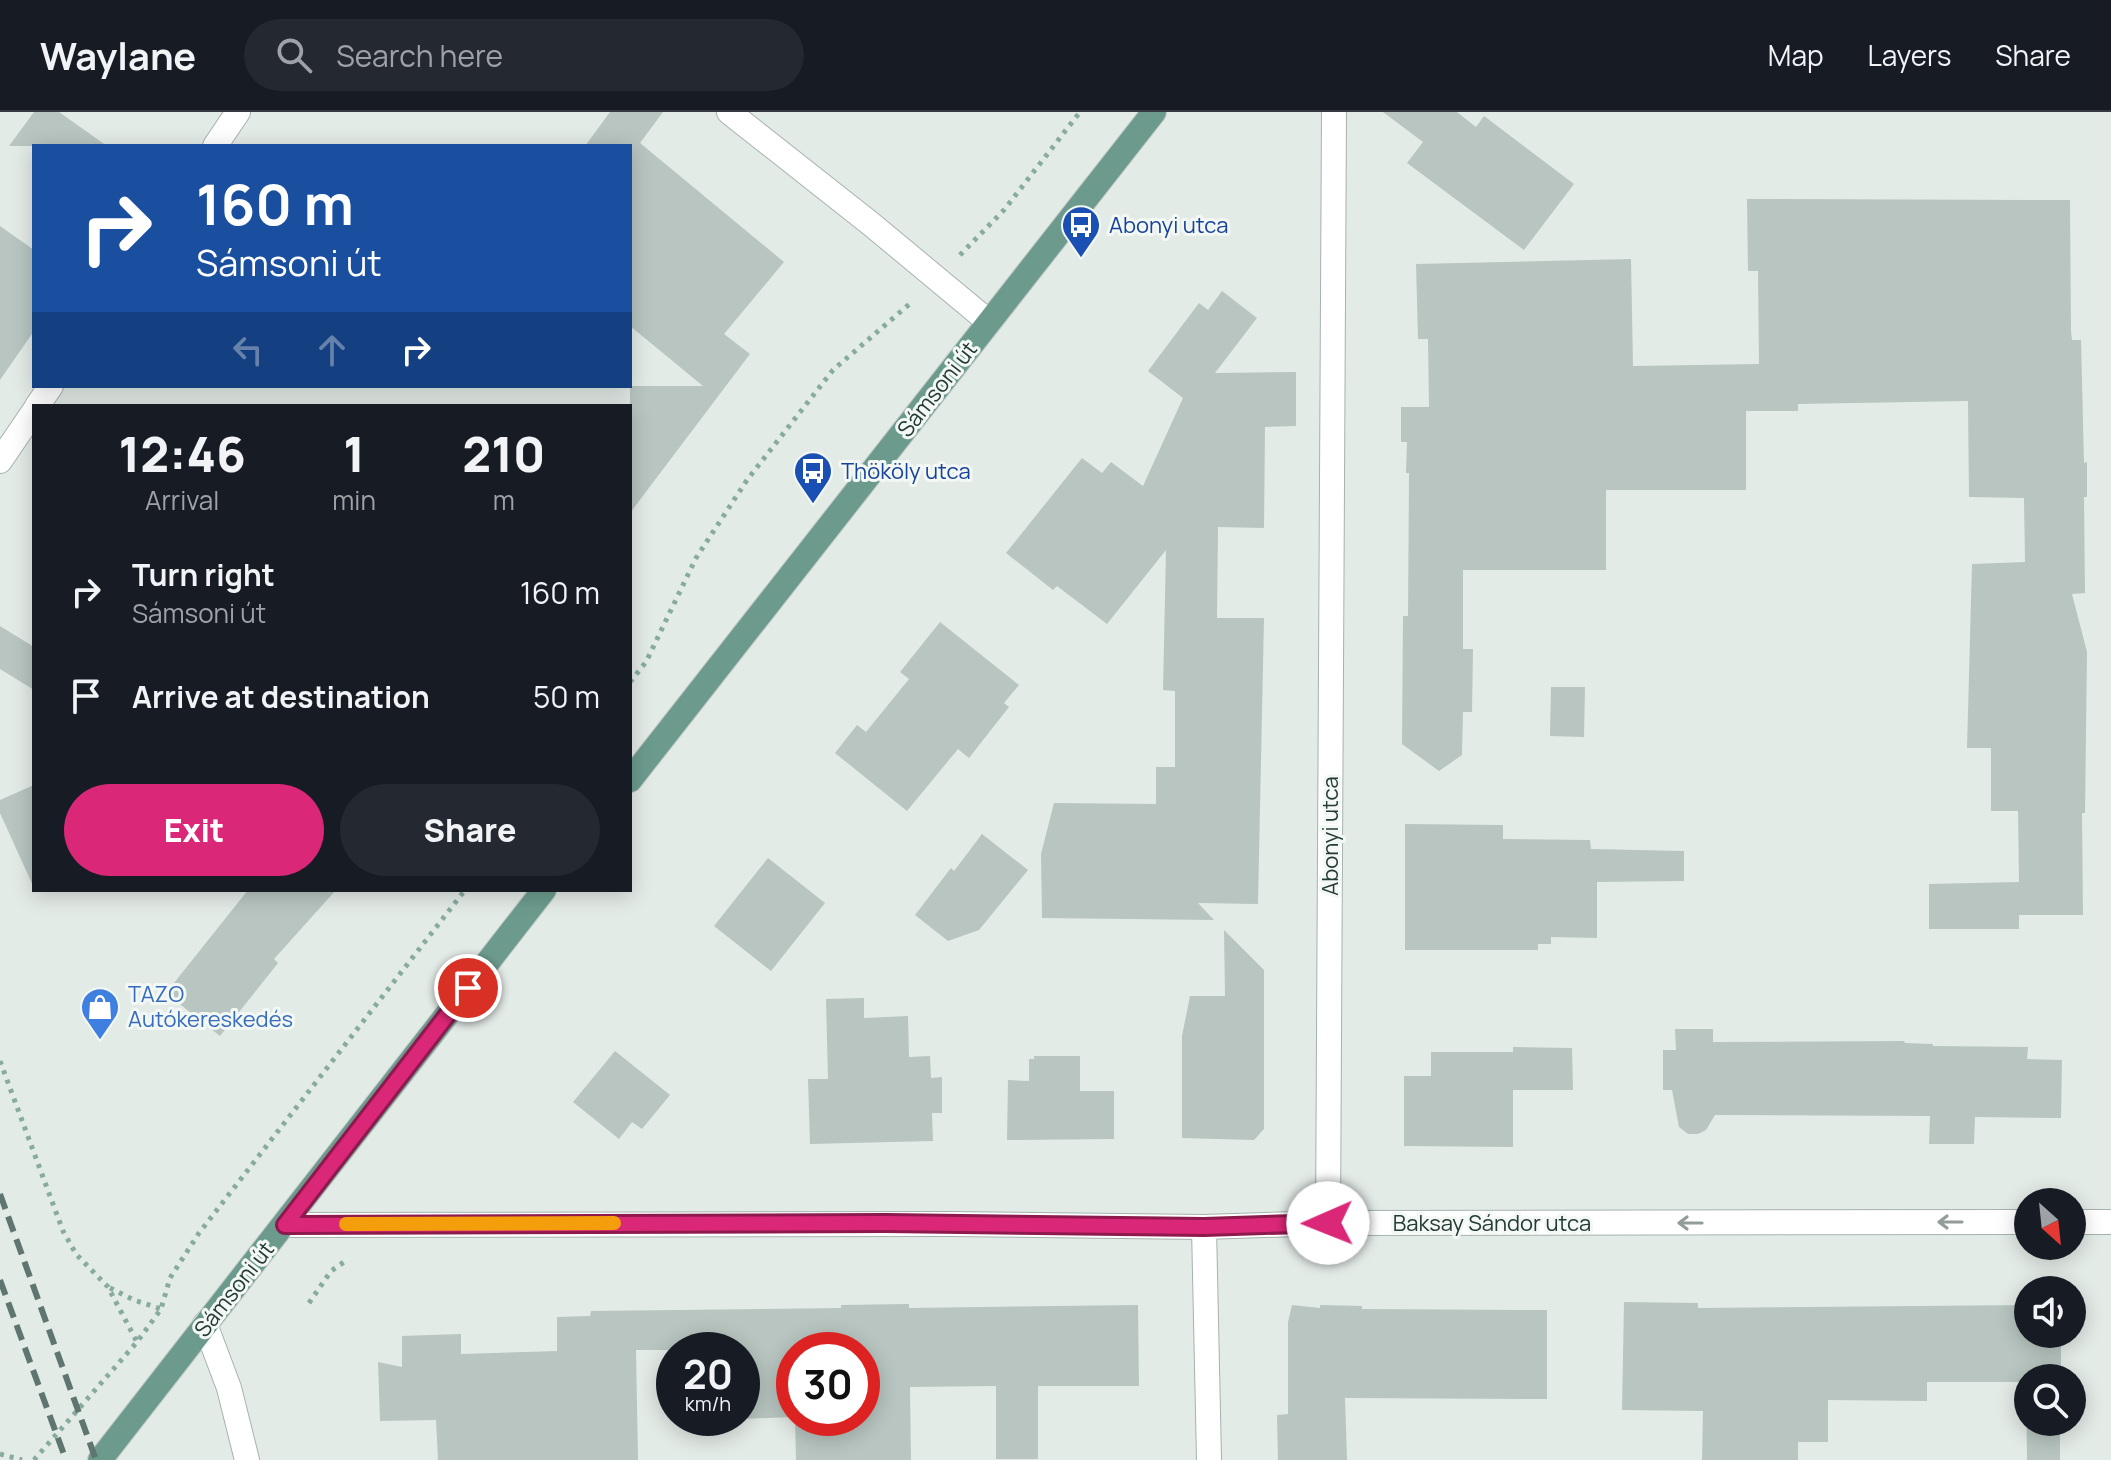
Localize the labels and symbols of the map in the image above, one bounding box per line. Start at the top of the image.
bus stop icon: Abonyi utca [1060,204,1102,259]
place label: Abonyi utca [1109,210,1229,240]
street label: Sámsoni út [890,335,984,443]
bus stop icon: Thököly utca [792,450,834,505]
place label: Thököly utca [841,456,971,486]
street label: Abonyi utca [1315,776,1345,896]
pin [434,954,502,1022]
place label: TAZO Autókereskedés [128,979,293,1034]
shop icon: TAZO Autókereskedés [79,986,121,1041]
position arrow [1286,1181,1370,1265]
north arrow [2014,1188,2086,1260]
street label: Baksay Sándor utca [1393,1208,1591,1238]
one-way arrow [1937,1214,1964,1230]
one-way arrow [1677,1215,1704,1231]
street label: Sámsoni út [187,1235,281,1343]
speed limit sign: 30 [776,1332,880,1436]

